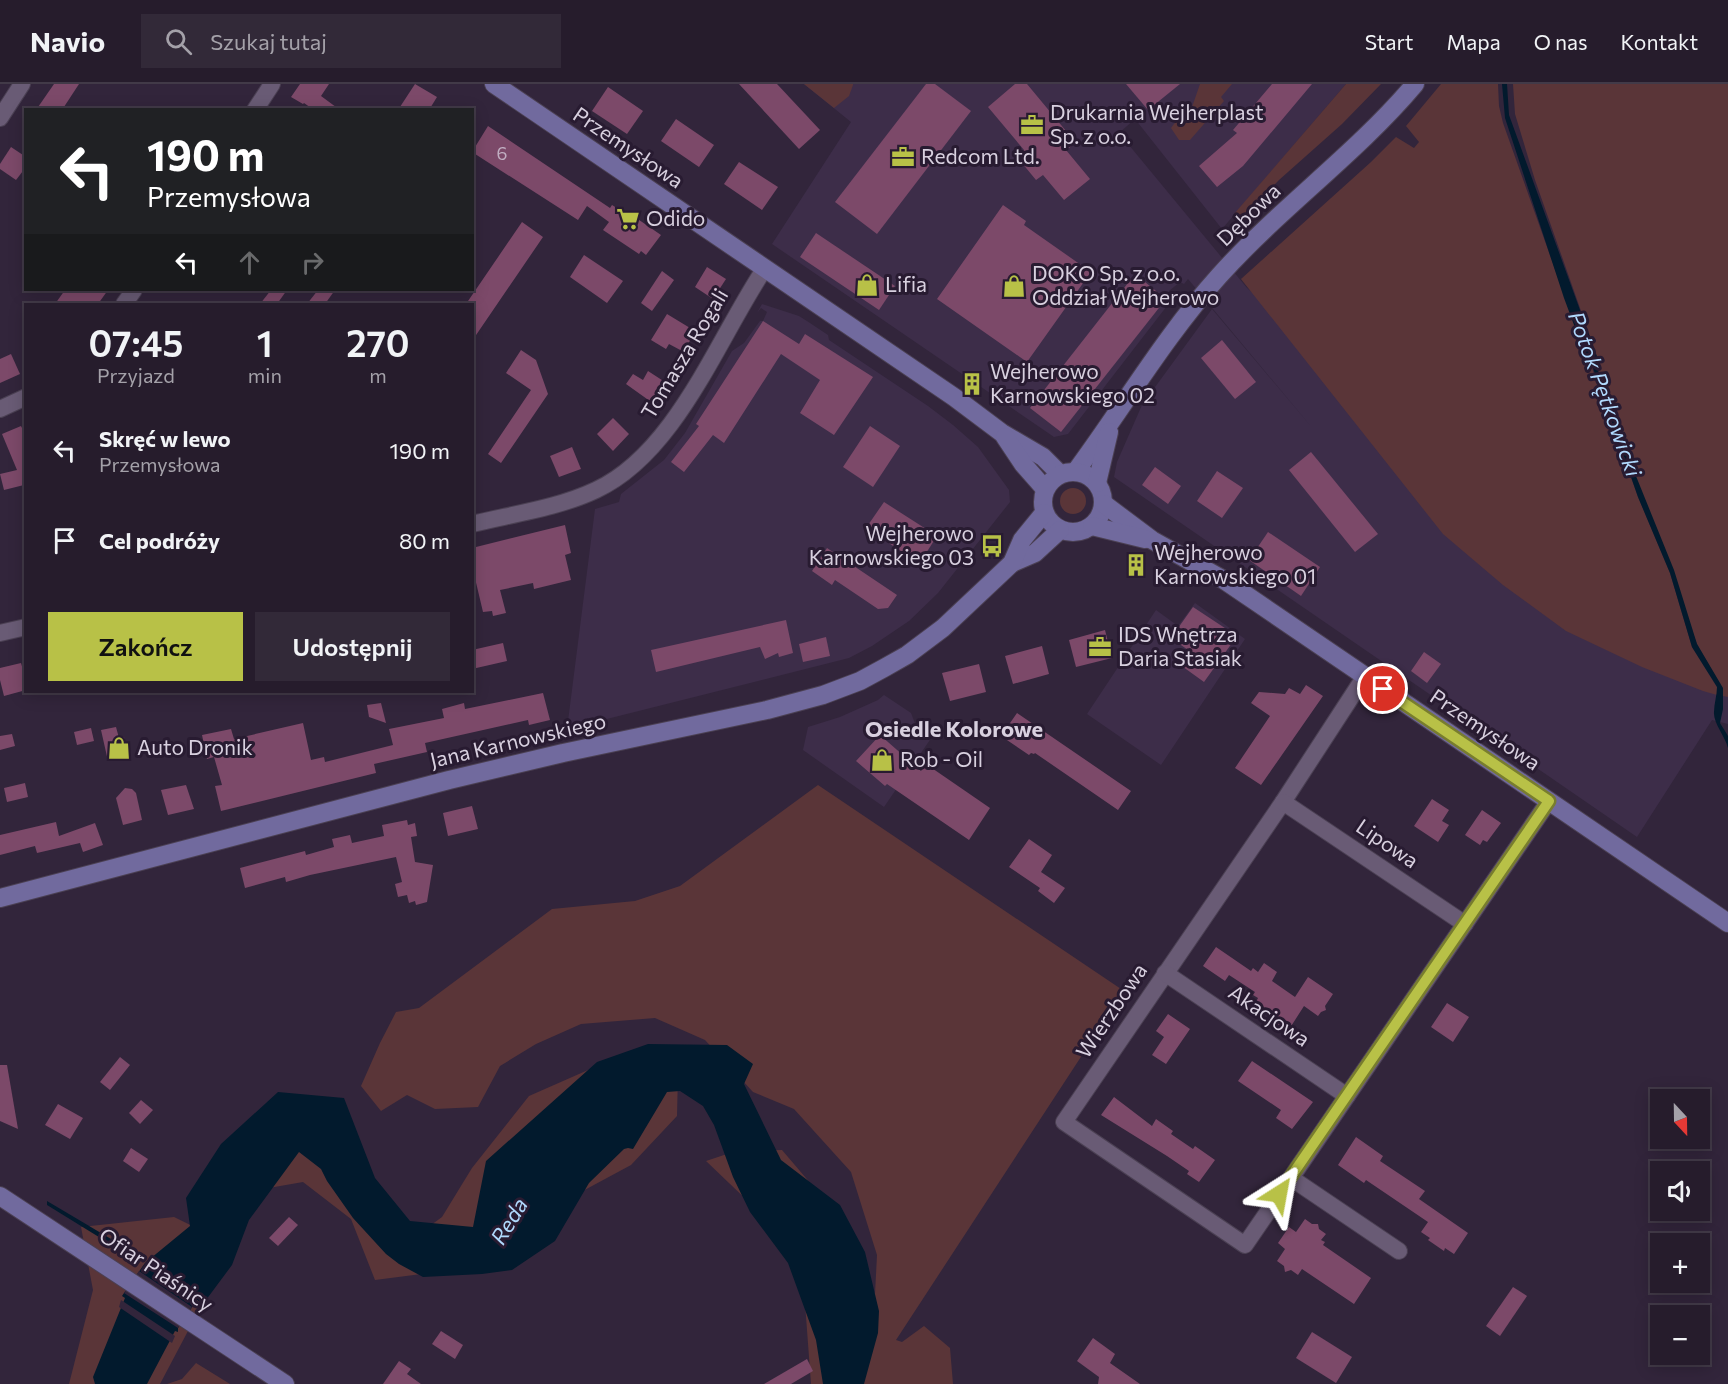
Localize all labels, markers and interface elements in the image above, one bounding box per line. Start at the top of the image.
search box [141,14,561,68]
text: Navio [30,24,105,58]
icon: search [162,25,195,58]
text: Szukaj tutaj [210,28,327,55]
text: Start [1365,29,1413,54]
text: Mapa [1446,29,1501,54]
text: O nas [1534,29,1587,54]
text: Kontakt [1620,29,1698,54]
place label: Drukarnia Wejherplast Sp. z o.o. [1050,99,1264,148]
street label: Przemysłowa [569,101,689,193]
office icon: Drukarnia Wejherplast Sp. z o.o. [1019,112,1045,138]
text: 190 m [147,128,265,180]
icon: left [48,132,126,210]
house number: 6 [497,142,507,164]
place label: Redcom Ltd. [921,143,1040,168]
office icon: Redcom Ltd. [890,144,916,170]
street label: Dębowa [1211,178,1285,250]
text: Przemysłowa [147,180,311,213]
place label: Odido [646,205,705,230]
supermarket icon: Odido [615,206,641,232]
icon: left [170,246,203,279]
icon: ahead [233,246,266,279]
icon: right [296,246,329,279]
place label: DOKO Sp. z o.o. Oddział Wejherowo [1032,260,1219,309]
place label: Lifia [885,271,927,296]
shop icon: Lifia [854,272,880,298]
shop icon: DOKO Sp. z o.o. Oddział Wejherowo [1001,273,1027,299]
street label: Tomasza Rogali [635,284,732,423]
water label: Potok Pętkowicki [1563,308,1648,481]
text: 07:45 [88,320,183,364]
text: 1 [257,320,273,364]
text: 270 [346,320,410,364]
place label: Wejherowo Karnowskiego 02 [990,358,1155,407]
text: Przyjazd [97,363,175,387]
text: min [248,363,282,387]
text: m [369,363,387,387]
building icon: Wejherowo Karnowskiego 02 [959,371,985,397]
text: Skręć w lewo [99,425,231,452]
icon: left [48,434,81,467]
text: 190 m [389,437,450,464]
text: Przemysłowa [99,452,220,476]
place label: Wejherowo Karnowskiego 03 [809,520,974,569]
icon: arrive [48,524,81,557]
text: Cel podróży [99,527,220,554]
text: 80 m [399,527,450,554]
bus stop icon: Wejherowo Karnowskiego 03 [979,533,1005,559]
place label: Wejherowo Karnowskiego 01 [1154,539,1316,588]
building icon: Wejherowo Karnowskiego 01 [1123,552,1149,578]
button: Zakończ [48,612,243,681]
button: Udostępnij [255,612,450,681]
place label: IDS Wnętrza Daria Stasiak [1118,621,1242,670]
office icon: IDS Wnętrza Daria Stasiak [1087,634,1113,660]
pin [1357,663,1408,714]
icon: arrive [1366,672,1399,705]
street label: Przemysłowa [1426,683,1546,775]
street label: Jana Karnowskiego [427,707,608,772]
district label: Osiedle Kolorowe [865,715,1043,742]
place label: Auto Dronik [137,734,253,759]
shop icon: Auto Dronik [106,735,132,761]
place label: Rob - Oil [900,746,983,771]
shop icon: Rob - Oil [869,747,895,773]
street label: Lipowa [1352,813,1424,873]
street label: Wierzbowa [1070,958,1152,1062]
street label: Akacjowa [1225,979,1315,1051]
north arrow [1650,1089,1710,1149]
map controls [1650,1089,1710,1365]
button: sound [1650,1161,1710,1221]
position arrow [1247,1162,1311,1226]
water label: Reda [484,1192,533,1249]
street label: Ofiar Piaśnicy [95,1221,219,1316]
button: + [1650,1233,1710,1293]
button: − [1650,1305,1710,1365]

